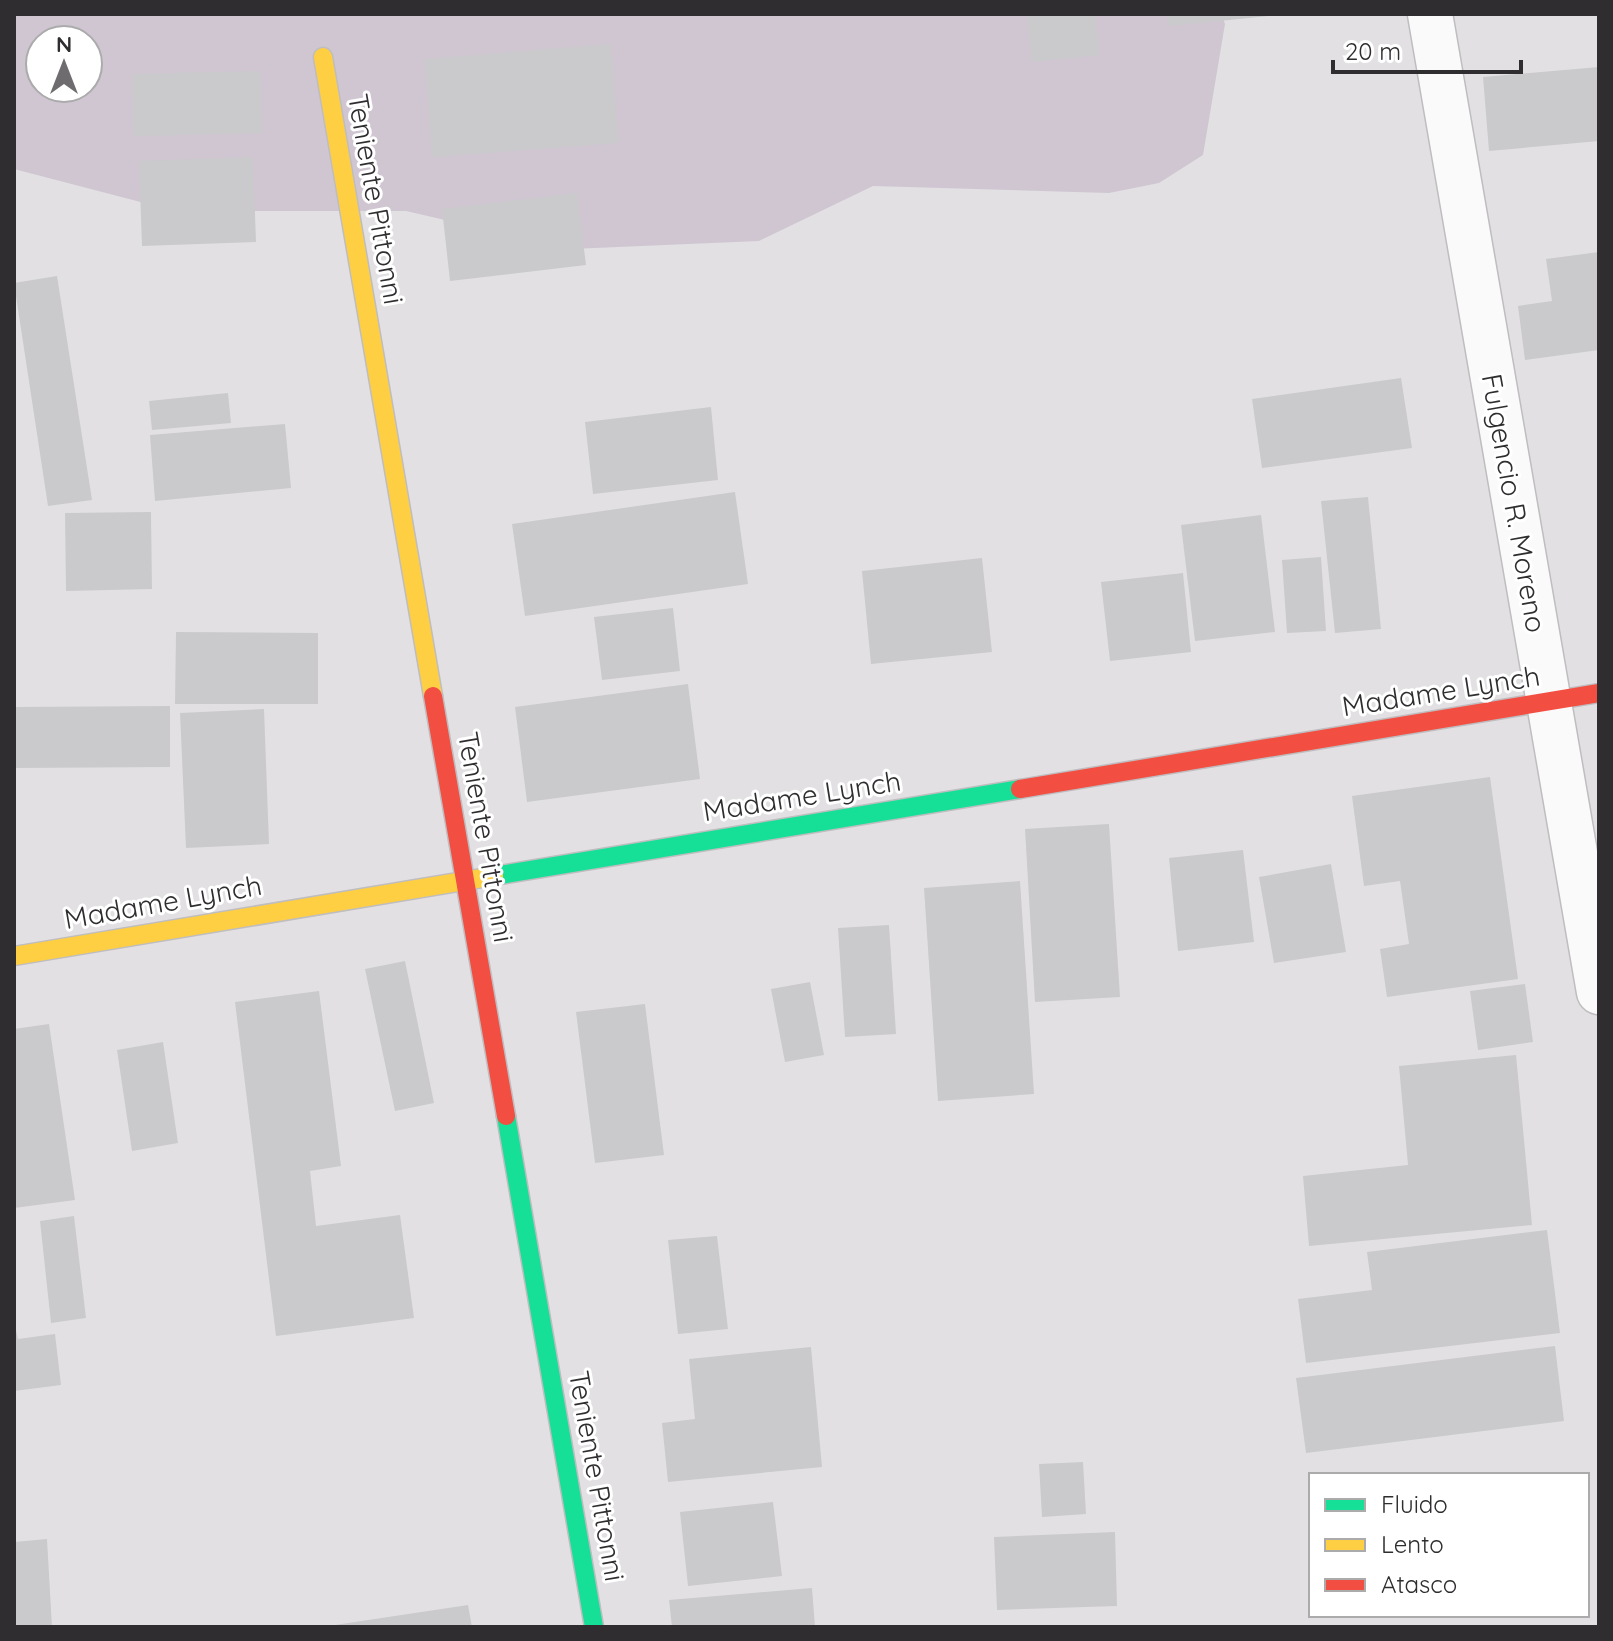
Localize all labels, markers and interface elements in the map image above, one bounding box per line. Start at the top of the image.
north arrow [24,24,104,104]
scale bar [1333,24,1521,74]
text: N [56,30,72,58]
text: 20 m [1345,36,1401,66]
street label: Teniente Pittonni [341,91,412,307]
street label: Fulgencio R. Moreno [1475,371,1554,635]
street label: Madame Lynch [1339,658,1542,723]
street label: Teniente Pittonni [451,729,522,945]
street label: Madame Lynch [700,763,903,828]
street label: Madame Lynch [61,867,264,936]
street label: Teniente Pittonni [562,1368,633,1584]
legend [1309,1473,1589,1617]
text: Fluido [1381,1489,1448,1519]
text: Lento [1381,1529,1444,1559]
text: Atasco [1381,1569,1457,1599]

